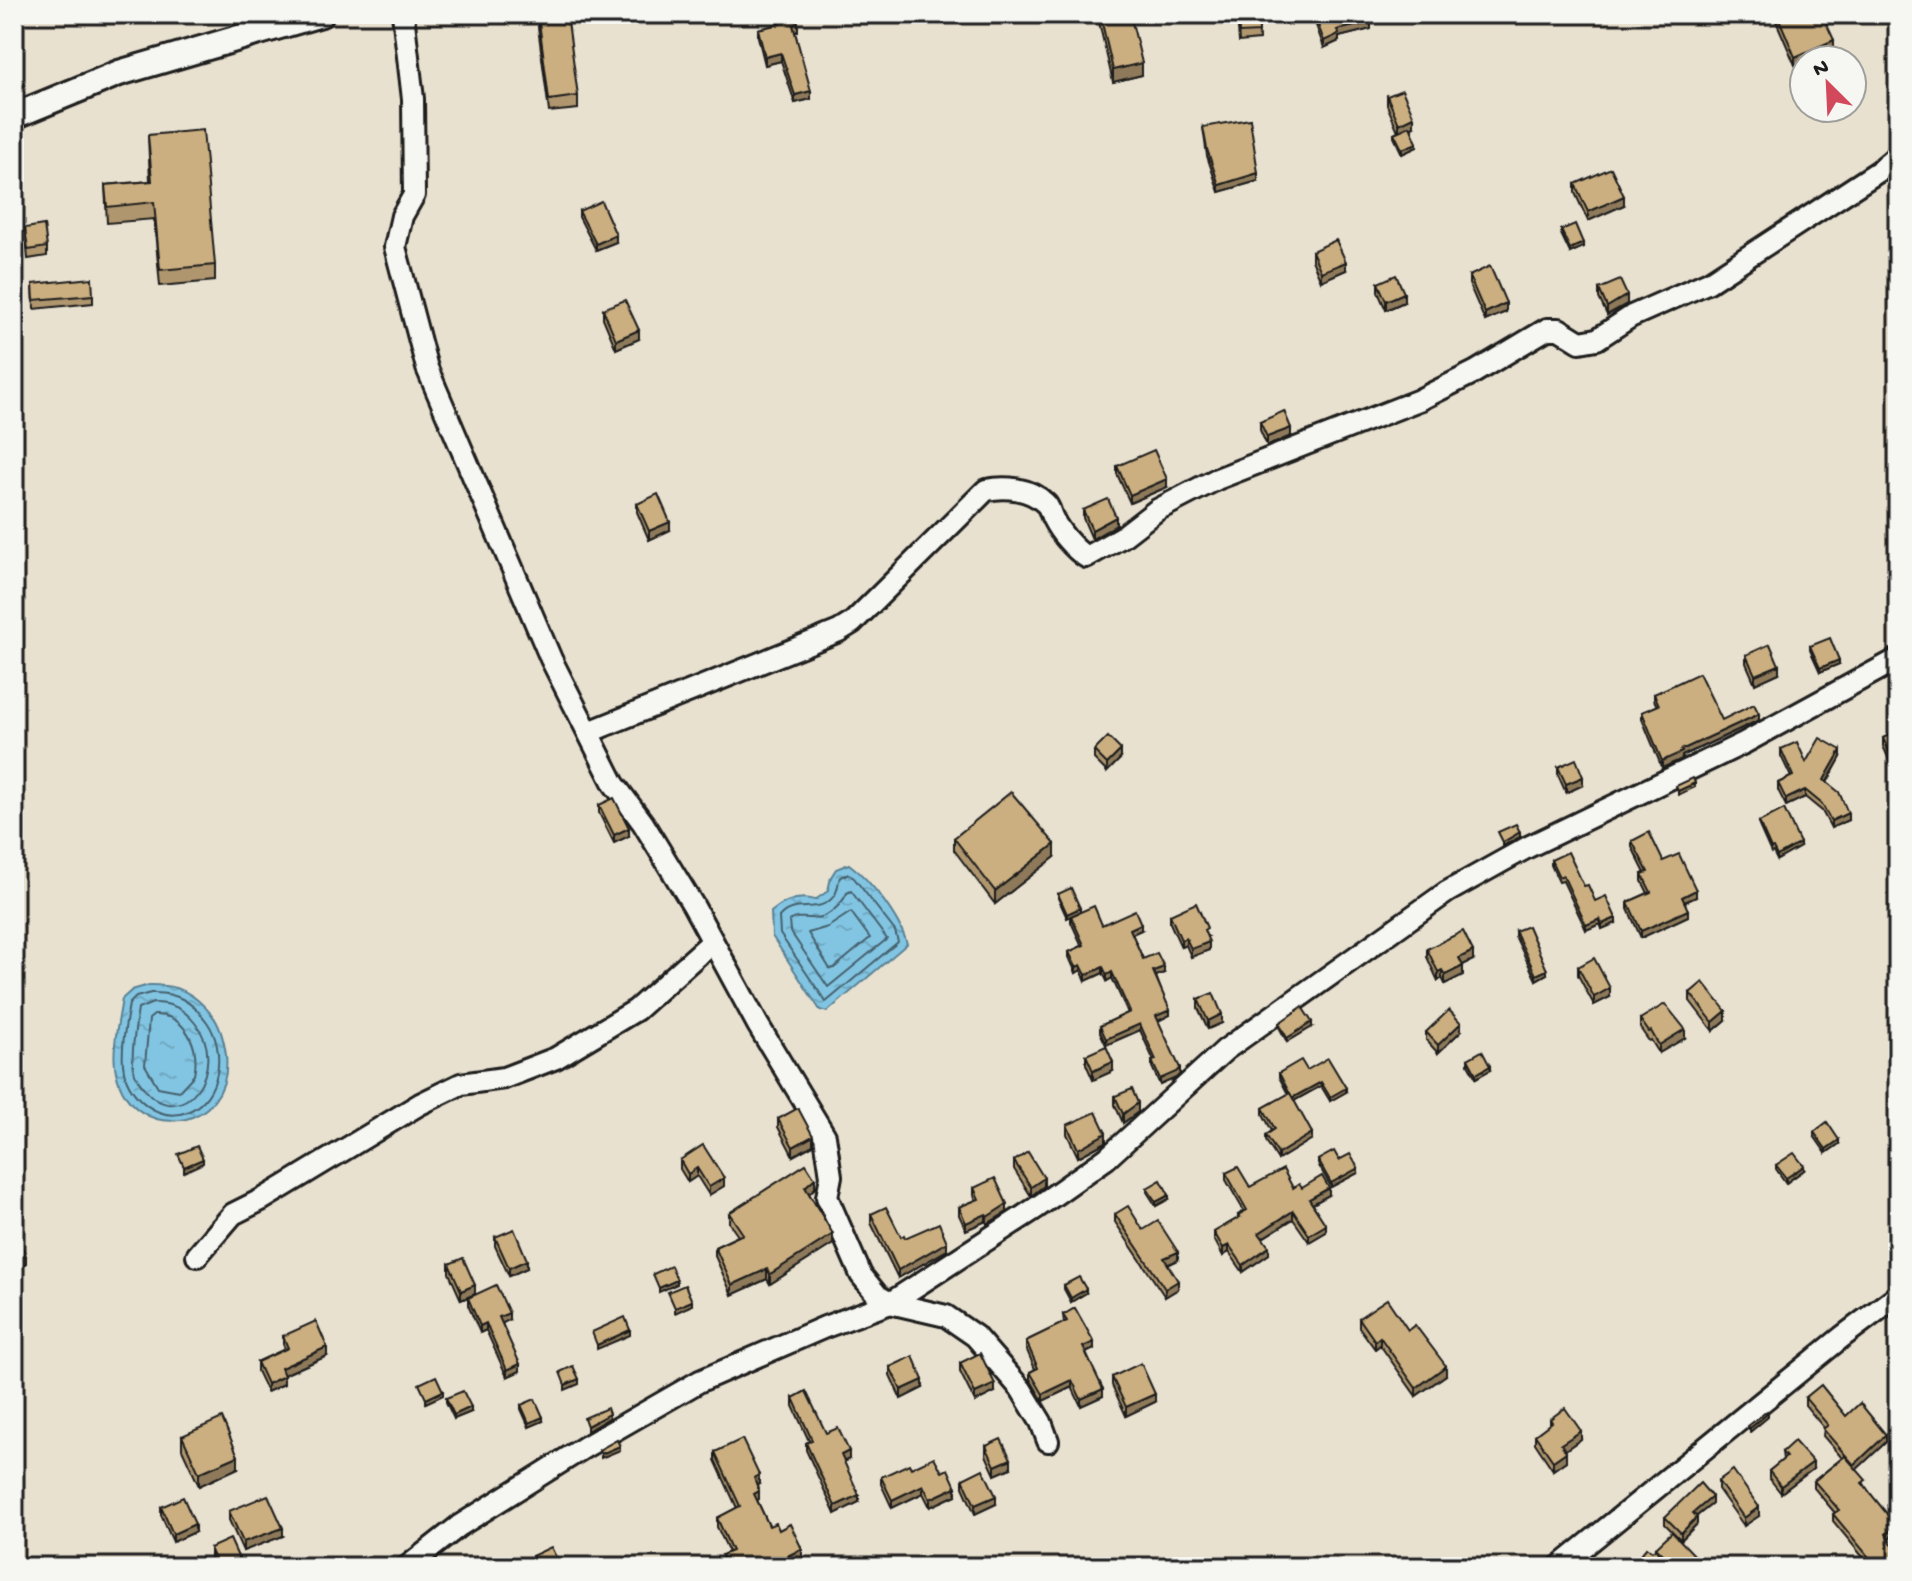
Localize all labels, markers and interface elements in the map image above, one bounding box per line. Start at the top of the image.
north arrow [1788,44,1868,124]
text: N [1810,55,1833,84]

